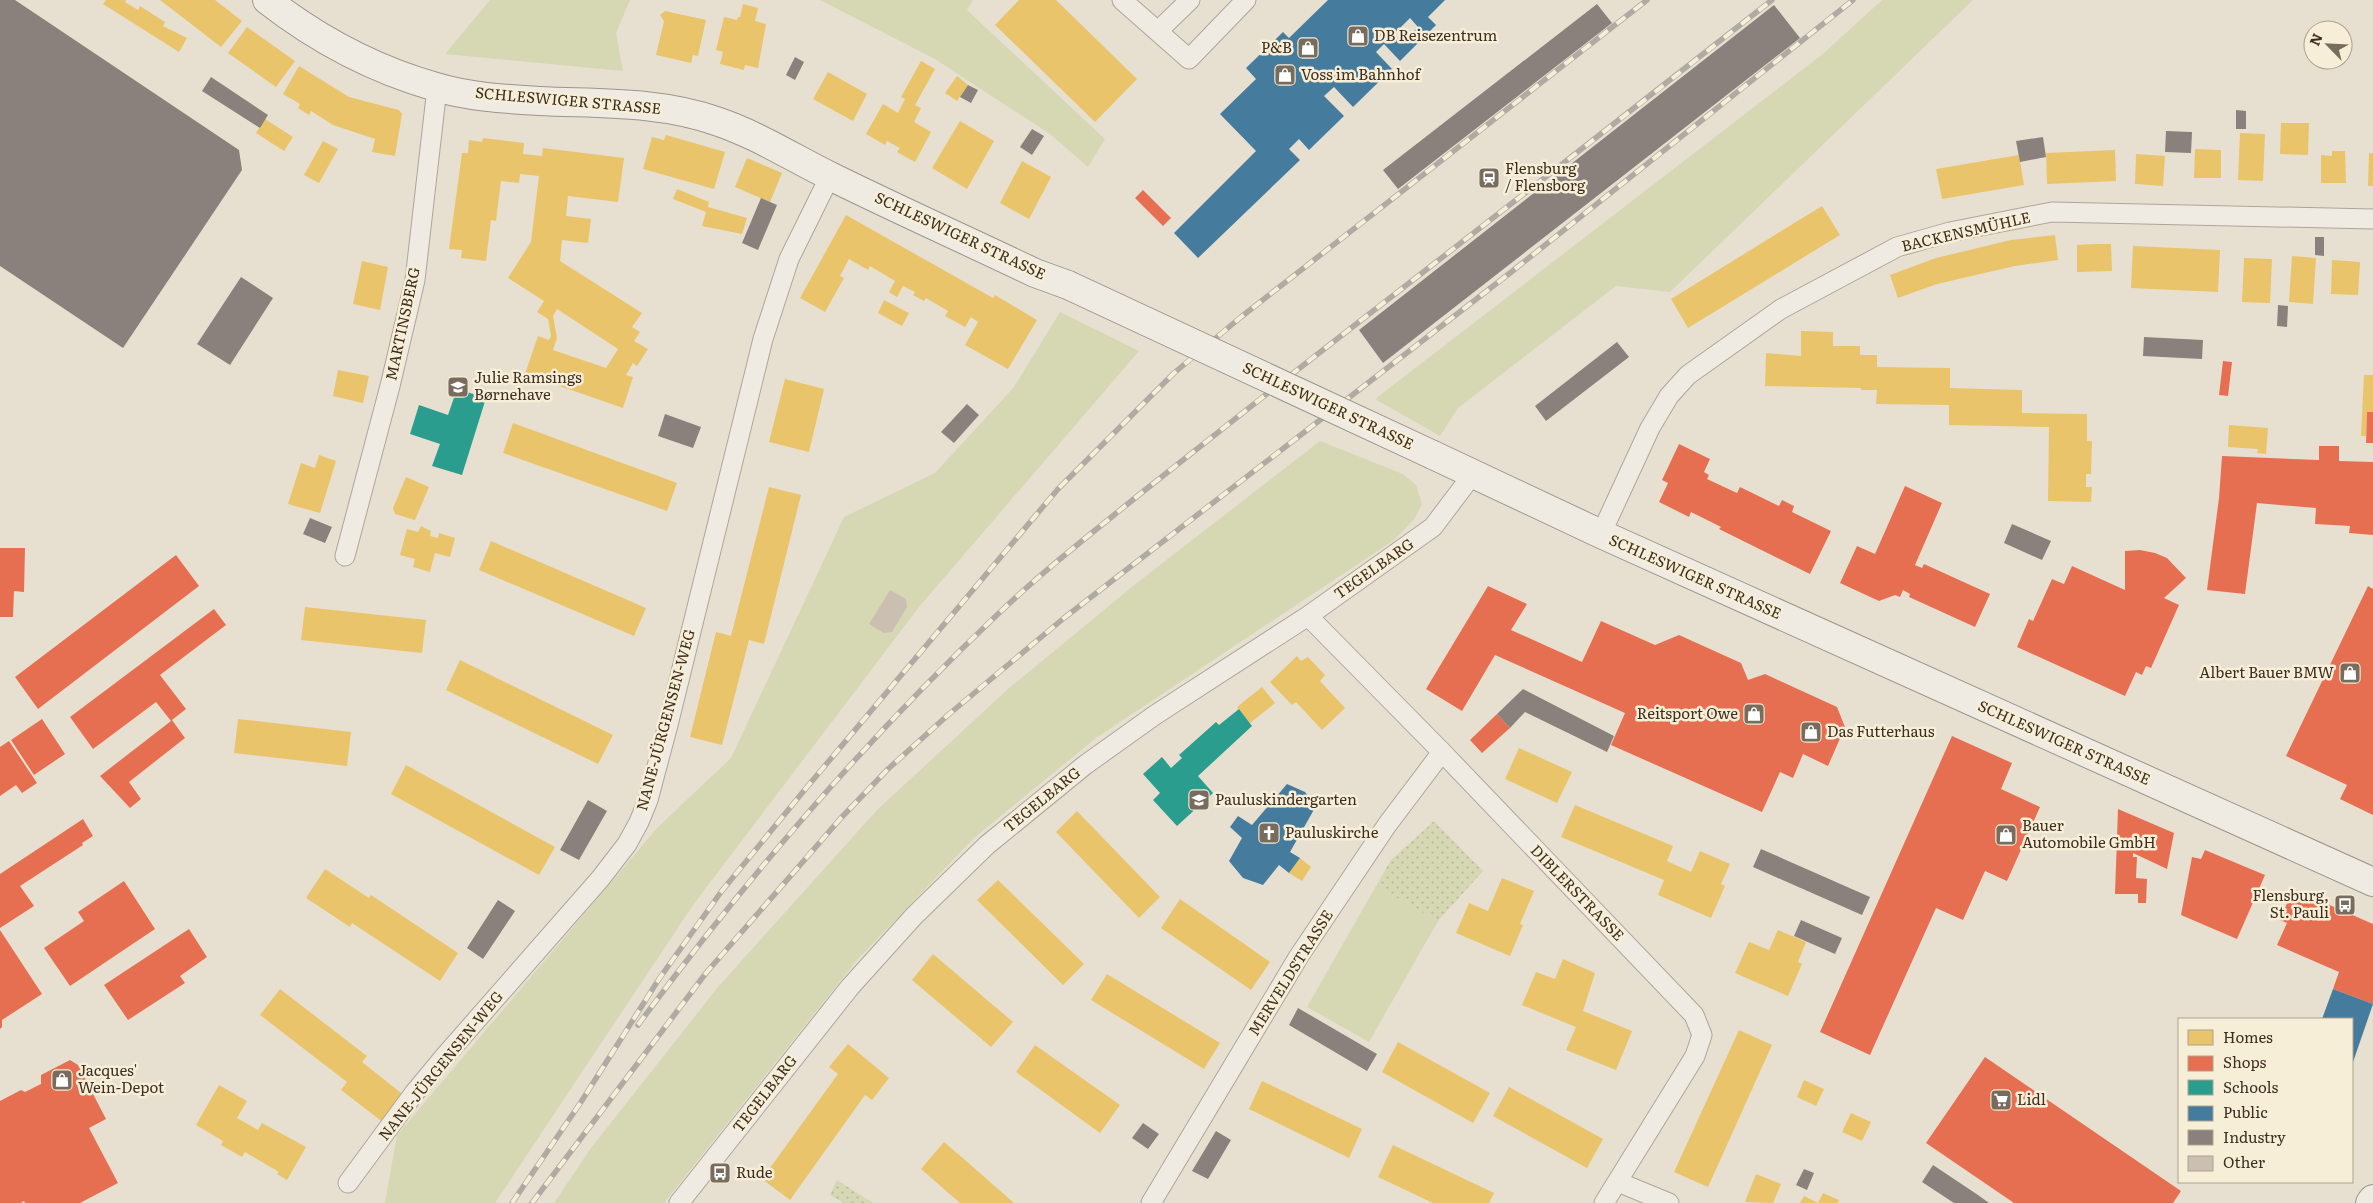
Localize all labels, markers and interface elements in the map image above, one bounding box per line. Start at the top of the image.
north arrow [2303,20,2353,70]
place label: DB Reisezentrum [1374,23,1498,46]
shop icon: DB Reisezentrum [1346,24,1370,48]
text: N [2304,30,2327,49]
place label: P&B [1261,35,1292,58]
shop icon: P&B [1296,36,1320,60]
place label: Voss im Bahnhof [1301,62,1422,85]
shop icon: Voss im Bahnhof [1273,63,1297,87]
street label: SCHLESWIGER STRASSE [474,80,662,119]
place label: Flensburg / Flensborg [1505,156,1586,196]
station icon: Flensburg / Flensborg [1477,166,1501,190]
street label: SCHLESWIGER STRASSE [871,185,1050,284]
street label: BACKENSMÜHLE [1899,205,2032,257]
street label: MARTINSBERG [378,265,425,383]
street label: SCHLESWIGER STRASSE [1239,355,1418,454]
place label: Julie Ramsings Børnehave [474,365,582,405]
school or university icon: Julie Ramsings Børnehave [446,375,470,399]
street label: SCHLESWIGER STRASSE [1606,527,1785,624]
street label: TEGELBARG [1328,532,1418,604]
street label: NANE-JÜRGENSEN-WEG [629,626,700,813]
place label: Albert Bauer BMW [2199,660,2335,683]
shop icon: Albert Bauer BMW [2338,661,2362,685]
street label: SCHLESWIGER STRASSE [1975,693,2154,790]
place label: Reitsport Owe [1637,701,1738,724]
shop icon: Reitsport Owe [1742,702,1766,726]
place label: Das Futterhaus [1827,719,1935,742]
shop icon: Das Futterhaus [1799,720,1823,744]
street label: TEGELBARG [998,761,1085,837]
place label: Pauluskindergarten [1215,787,1357,810]
school or university icon: Pauluskindergarten [1187,788,1211,812]
place label: Bauer Automobile GmbH [2022,813,2156,853]
place label: Pauluskirche [1285,820,1379,843]
church icon: Pauluskirche [1257,821,1281,845]
shop icon: Bauer Automobile GmbH [1994,823,2018,847]
street label: DIBLERSTRASSE [1526,838,1630,945]
place label: Flensburg, St. Pauli [2252,883,2329,923]
bus stop icon: Flensburg, St. Pauli [2333,893,2357,917]
street label: MERVELDSTRASSE [1242,905,1338,1040]
street label: NANE-JÜRGENSEN-WEG [372,985,508,1145]
legend [2178,1018,2353,1183]
text: Homes [2223,1025,2273,1048]
street label: TEGELBARG [726,1049,802,1137]
text: Shops [2223,1050,2266,1073]
place label: Jacques' Wein-Depot [78,1058,164,1098]
shop icon: Jacques' Wein-Depot [50,1068,74,1092]
text: Schools [2223,1075,2279,1098]
place label: Lidl [2017,1087,2046,1110]
supermarket icon: Lidl [1989,1088,2013,1112]
text: Public [2223,1100,2268,1123]
text: Industry [2223,1125,2286,1148]
text: Other [2223,1150,2265,1173]
place label: Rude [736,1160,773,1183]
bus stop icon: Rude [708,1161,732,1185]

